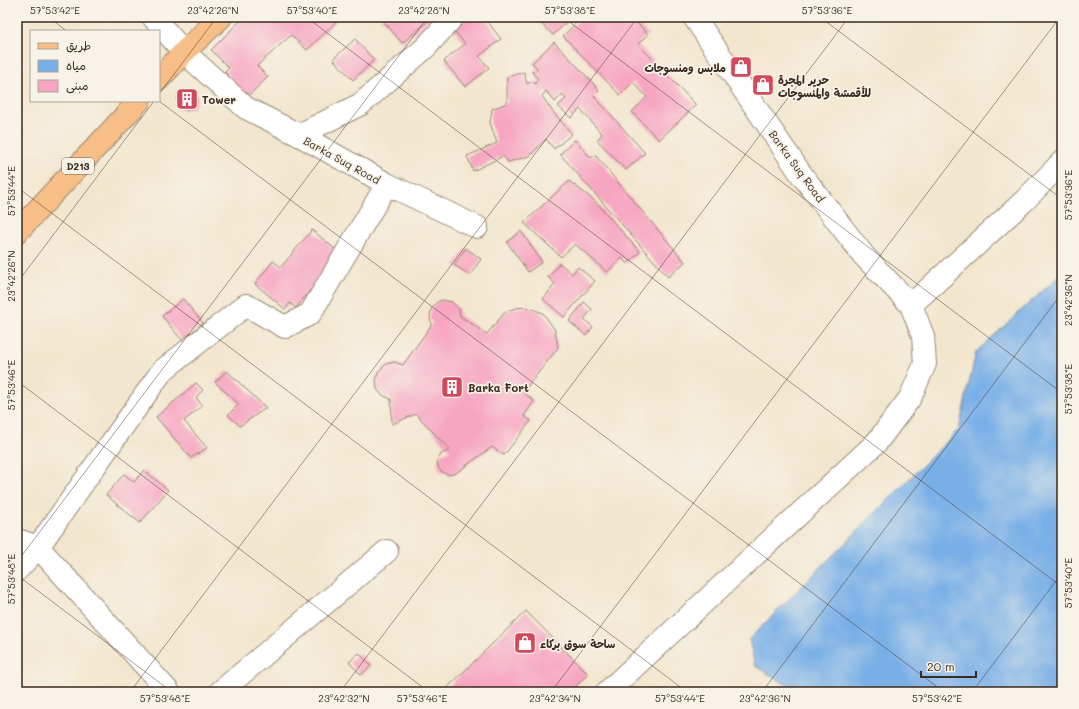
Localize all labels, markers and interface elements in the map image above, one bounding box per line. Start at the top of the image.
text: 57°53'42"E [30,3,80,17]
text: 23°42'26"N [187,3,239,17]
text: 57°53'40"E [287,3,337,17]
text: 23°42'28"N [398,3,450,17]
text: 57°53'38"E [545,3,595,17]
text: 57°53'36"E [802,3,852,17]
legend [30,30,160,102]
text: طريق [66,37,91,53]
shop icon: ملابس ومنسوجات [728,54,754,80]
text: مياه [66,57,86,73]
place label: ملابس ومنسوجات [644,60,726,76]
shop icon: حرير المجرة للأقمشة والمنسوجات [750,72,776,98]
place label: حرير المجرة للأقمشة والمنسوجات [778,72,871,101]
text: مبنى [66,77,89,94]
building icon: Tower [174,86,200,112]
place label: Tower [202,92,236,107]
street label: Barka Suq Road [766,127,828,205]
street label: Barka Suq Road [301,133,383,187]
road number: D213 [62,158,94,174]
text: 57°53'44"E [4,166,18,216]
text: 57°53'36"E [1061,170,1075,220]
text: 23°42'26"N [4,250,18,302]
text: 23°42'36"N [1061,274,1075,326]
text: 57°53'46"E [4,360,18,410]
text: 57°53'38"E [1061,364,1075,414]
building icon: Barka Fort [439,374,465,400]
place label: Barka Fort [468,380,529,395]
text: 57°53'48"E [4,554,18,604]
text: 57°53'40"E [1061,558,1075,608]
shop icon: ساحة سوق بركاء [512,630,538,656]
place label: ساحة سوق بركاء [540,636,615,652]
scale bar [921,653,976,679]
text: 20 m [927,658,955,674]
text: 57°53'48"E [140,691,190,705]
text: 23°42'32"N [318,691,370,705]
text: 57°53'46"E [397,691,447,705]
text: 23°42'34"N [529,691,581,705]
text: 57°53'44"E [655,691,705,705]
text: 23°42'36"N [739,691,791,705]
text: 57°53'42"E [912,691,962,705]

